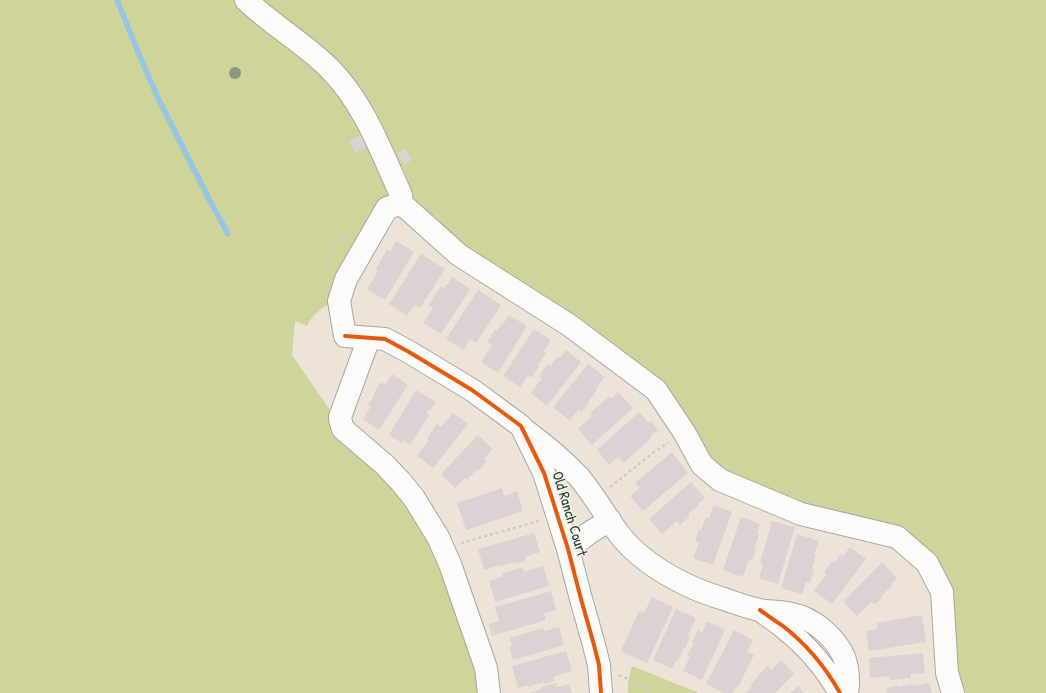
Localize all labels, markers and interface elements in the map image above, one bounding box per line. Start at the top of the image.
street label: Old Ranch Court [548,469,590,559]

